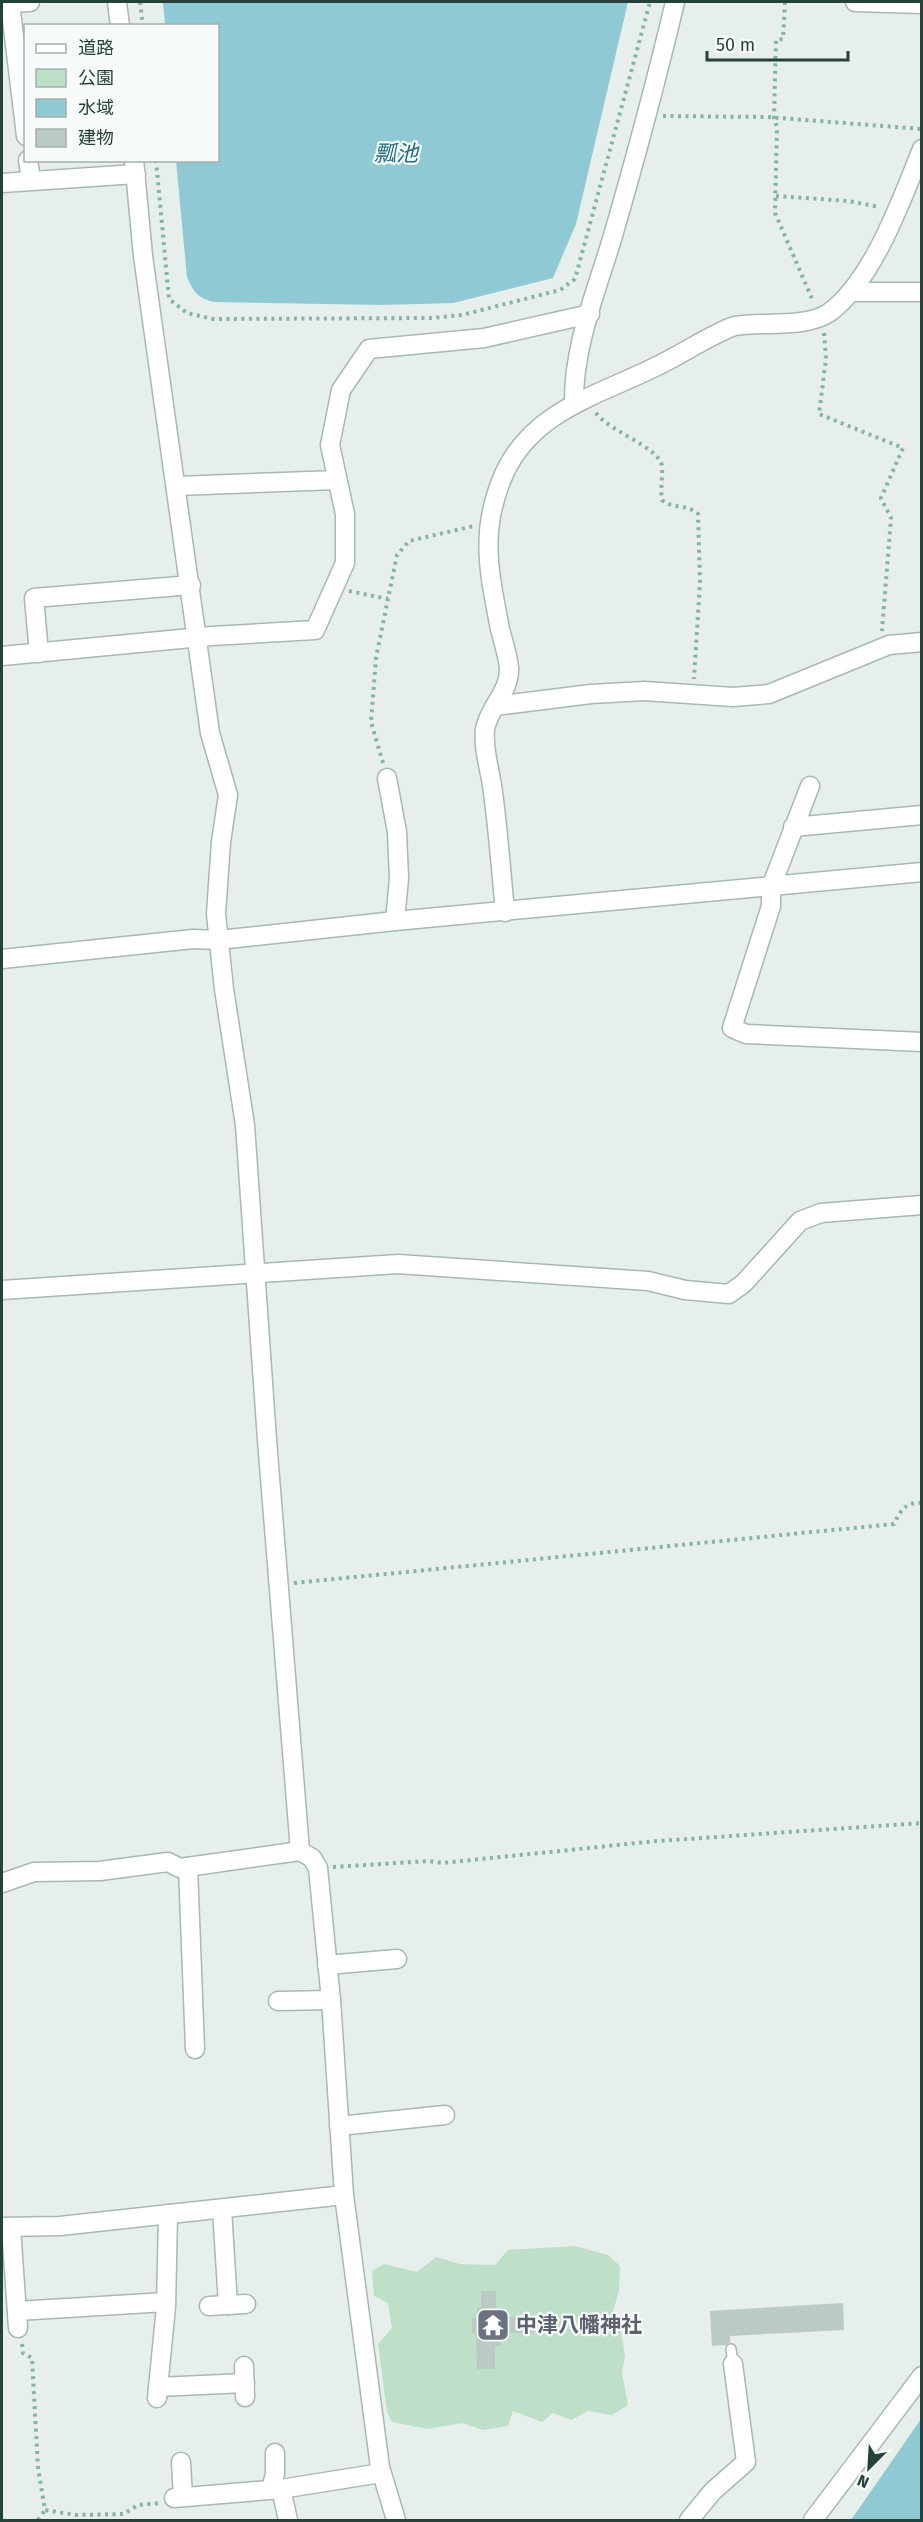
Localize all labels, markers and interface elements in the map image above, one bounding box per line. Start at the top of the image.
legend [24,24,219,162]
scale bar [707,24,848,62]
text: 50 m [716,34,755,56]
text: 道路 [78,37,114,59]
text: 公園 [78,67,114,89]
text: 水域 [78,97,114,119]
text: 建物 [78,127,114,149]
water label: 瓢池 [374,140,420,167]
temple icon: 中津八幡神社 [475,2307,511,2343]
place label: 中津八幡神社 [516,2312,642,2338]
north arrow [839,2438,899,2498]
text: N [854,2470,872,2492]

